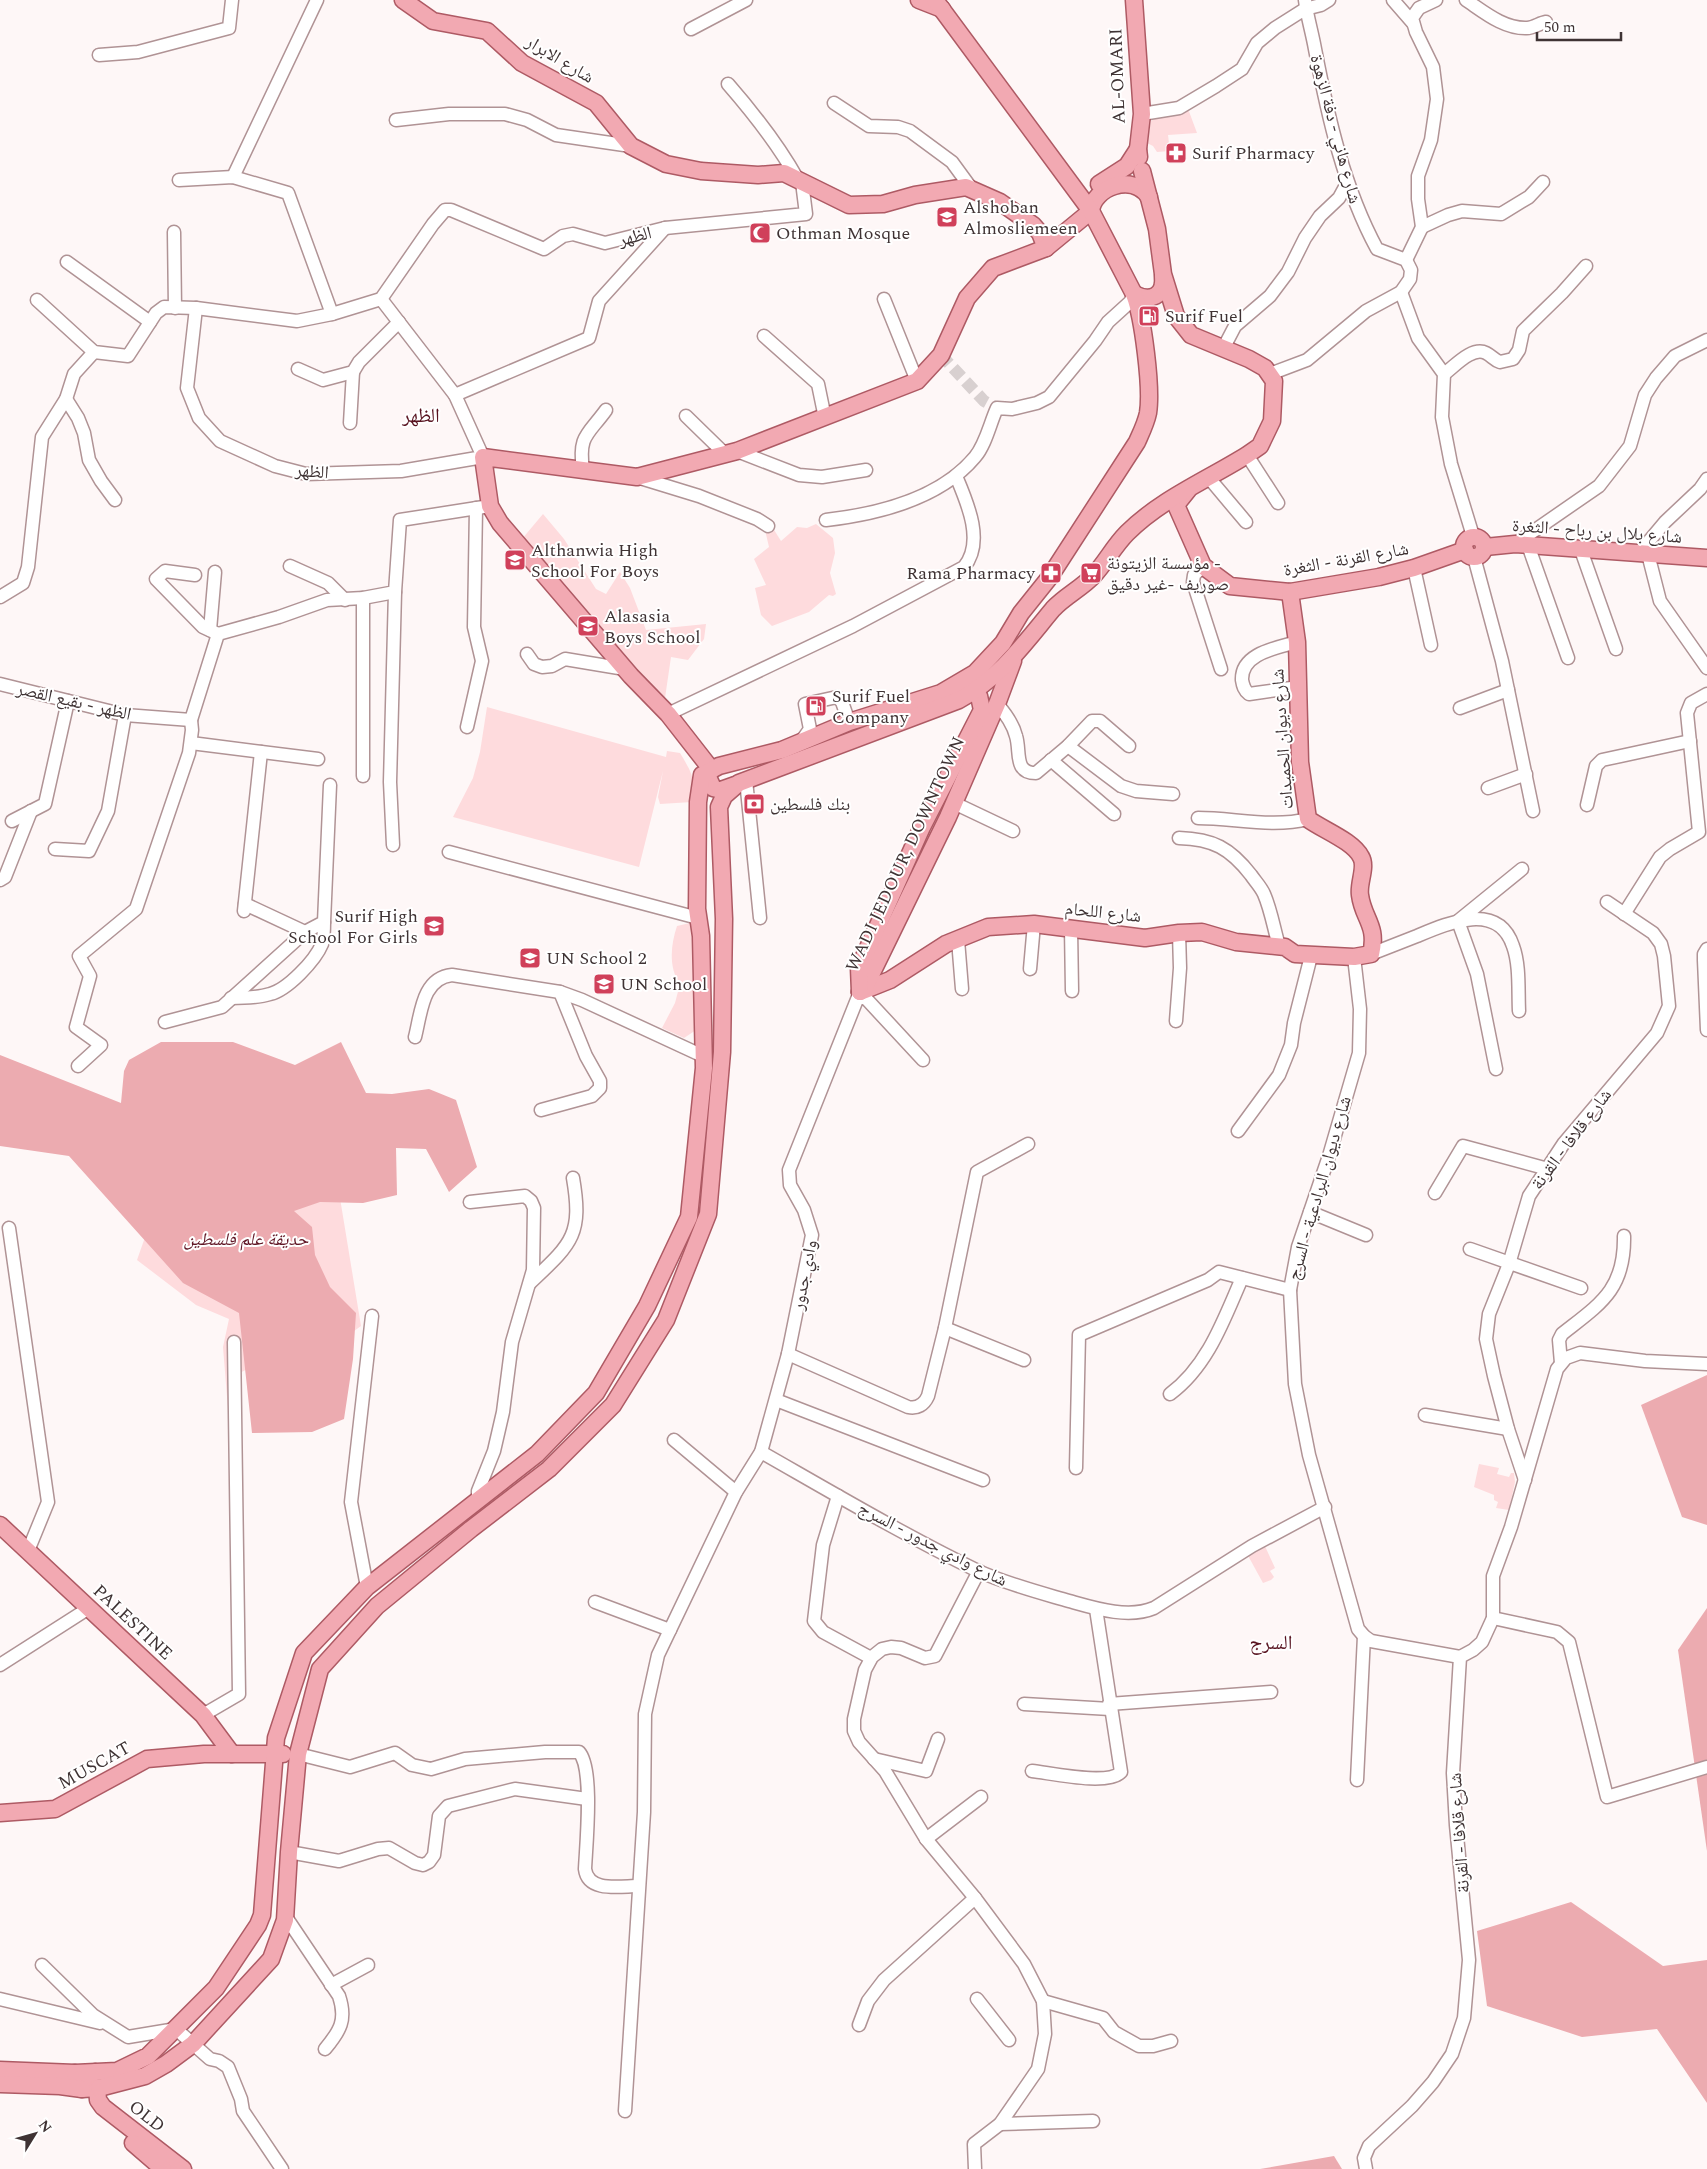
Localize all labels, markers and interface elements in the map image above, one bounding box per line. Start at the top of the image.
scale bar [1537,10,1621,42]
text: 50 m [1544,16,1576,39]
street label: شارع الابرار [519,28,599,91]
street label: AL-OMARI [1102,28,1133,124]
street label: شارع هاني - دفة الزهوة [1302,52,1368,207]
place label: Surif Pharmacy [1192,140,1316,167]
pharmacy icon: Surif Pharmacy [1164,141,1188,165]
place label: Alshoban Almosliemeen [963,194,1078,242]
school or university icon: Alshoban Almosliemeen [935,205,959,229]
street label: الظهر [615,219,655,254]
place label: Othman Mosque [776,220,910,247]
mosque icon: Othman Mosque [748,221,772,245]
place label: Surif Fuel [1165,303,1243,330]
fuel station icon: Surif Fuel [1137,304,1161,328]
district label: الظهر [401,401,440,431]
street label: الظهر [293,456,330,486]
street label: شارع بلال بن رباح - الثغرة [1511,512,1683,551]
street label: شارع القرنة - الثغرة [1281,535,1411,584]
place label: Althanwia High School For Boys [531,537,659,585]
school or university icon: Althanwia High School For Boys [503,548,527,572]
place label: مؤسسة الزيتونة - صوريف -غير دقيق [1107,550,1229,598]
place label: Rama Pharmacy [906,560,1036,587]
pharmacy icon: Rama Pharmacy [1039,561,1063,585]
supermarket icon: مؤسسة الزيتونة - صوريف -غير دقيق [1079,561,1103,585]
place label: Alasasia Boys School [604,603,701,651]
school or university icon: Alasasia Boys School [576,614,600,638]
street label: شارع ديوان الحميدات [1264,668,1301,810]
street label: الظهر - بقيع القصر [13,675,134,728]
place label: Surif Fuel Company [832,683,910,731]
fuel station icon: Surif Fuel Company [804,694,828,718]
street label: WADI JEDOUR, DOWNTOWN [839,732,972,976]
place label: بنك فلسطين [770,791,850,818]
bank icon: بنك فلسطين [742,792,766,816]
street label: شارع اللحام [1063,895,1142,930]
place label: Surif High School For Girls [288,903,418,951]
school or university icon: Surif High School For Girls [422,914,446,938]
place label: UN School 2 [546,945,647,972]
school or university icon: UN School 2 [518,946,542,970]
place label: UN School [620,971,707,998]
school or university icon: UN School [592,972,616,996]
street label: شارع قلافا - القرنة [1524,1083,1618,1196]
street label: شارع ديوان البرادعية - السرج [1280,1093,1359,1284]
park label: حديقة علم فلسطين [183,1226,309,1253]
street label: وادي جدور [784,1238,825,1314]
street label: شارع وادي جدور - السرج [853,1495,1012,1594]
street label: PALESTINE [86,1578,179,1667]
district label: السرج [1249,1628,1293,1658]
street label: MUSCAT [53,1734,135,1796]
street label: شارع قلافا - القرنة [1442,1772,1477,1894]
street label: OLD [123,2094,171,2139]
north arrow [10,2109,60,2159]
text: N [33,2116,57,2137]

